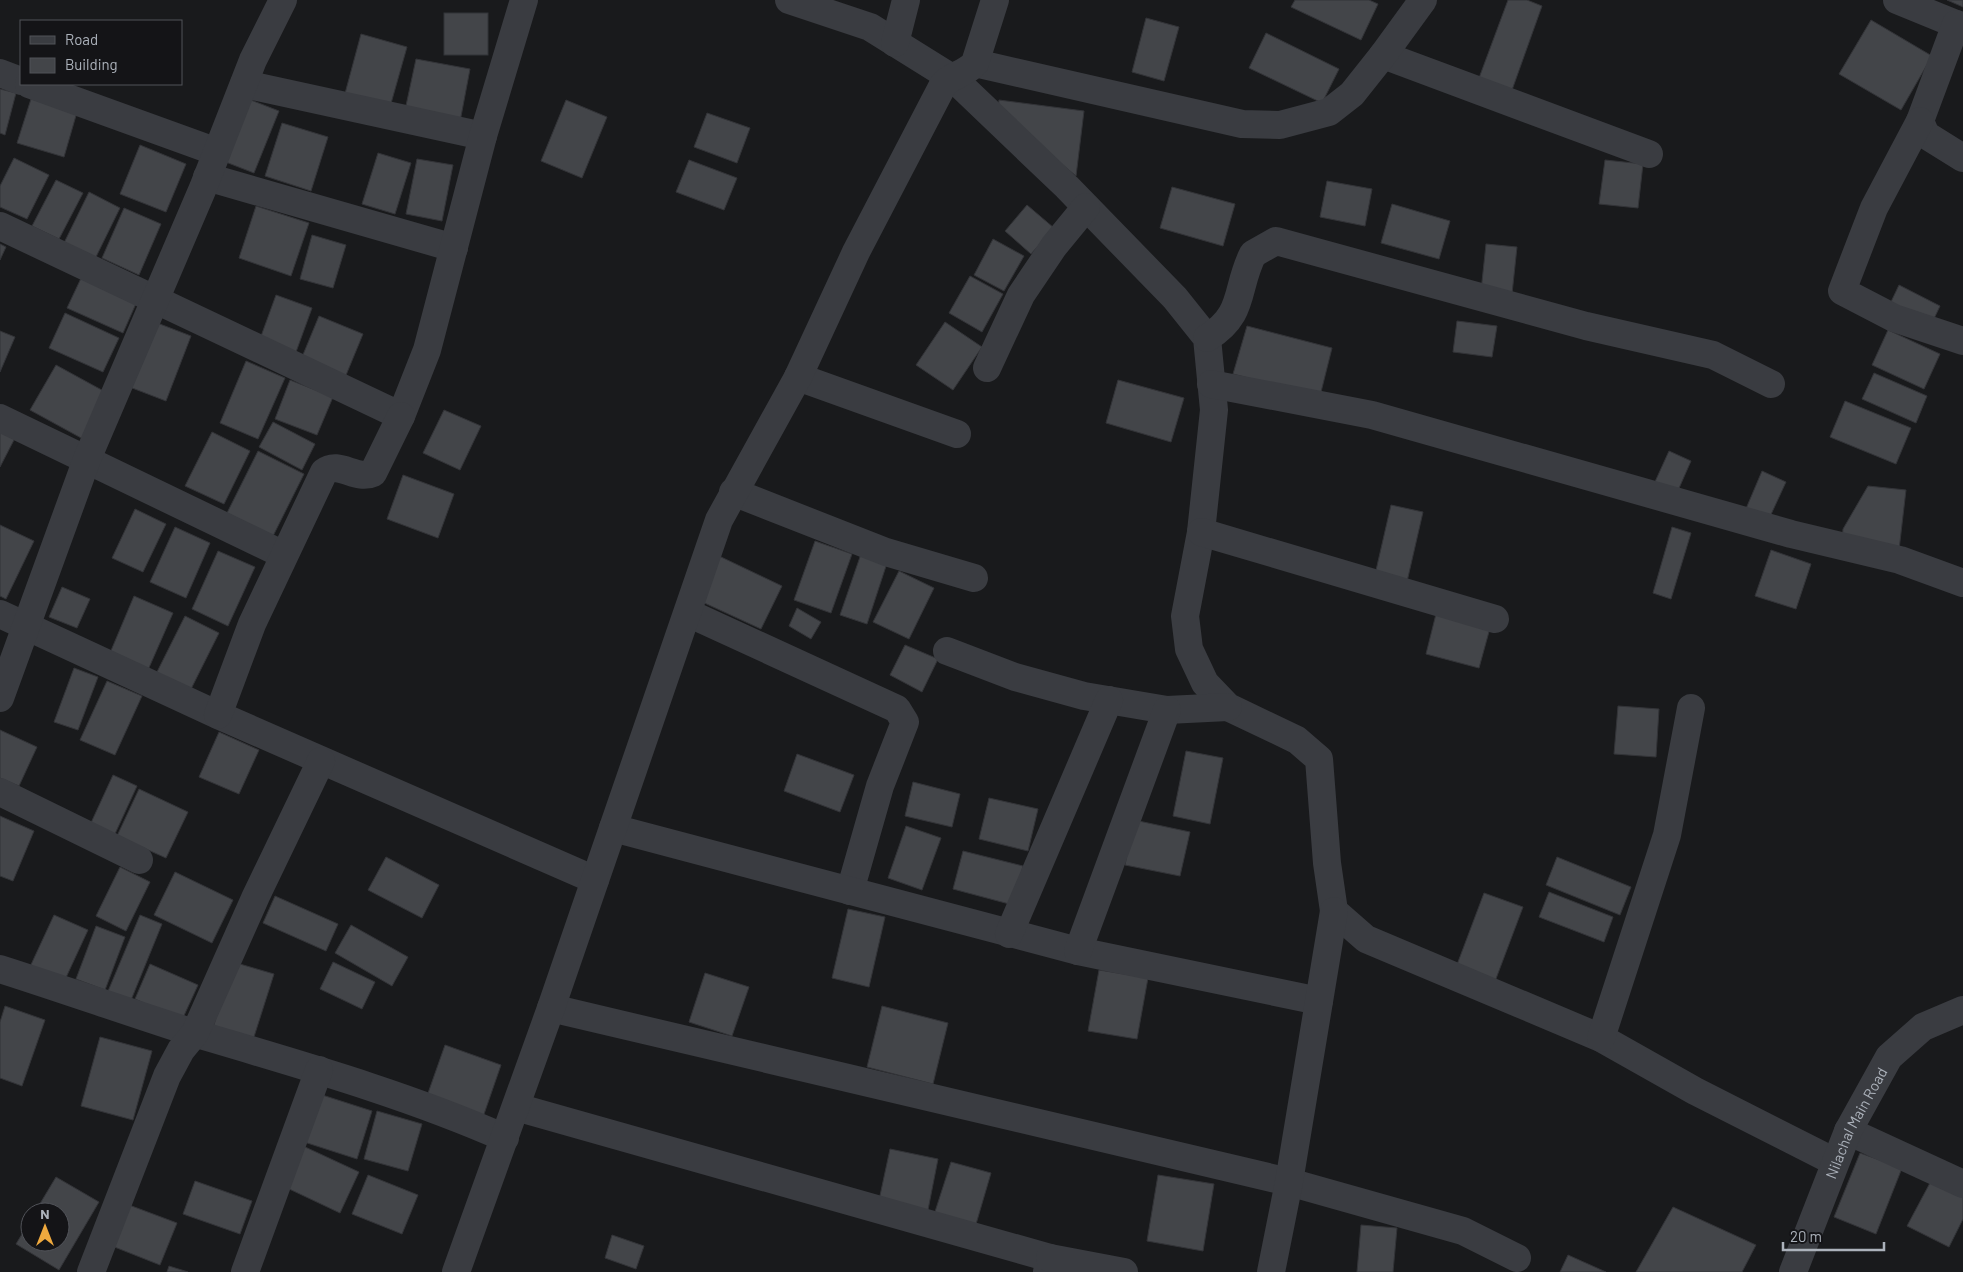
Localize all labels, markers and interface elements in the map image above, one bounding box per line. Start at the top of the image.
legend [20,20,182,85]
text: Road [65,30,98,48]
text: Building [65,55,118,73]
street label: Nilachal Main Road [1821,1064,1891,1181]
north arrow [20,1202,70,1252]
text: N [40,1205,50,1222]
scale bar [1783,1220,1884,1252]
text: 20 m [1790,1227,1822,1245]

